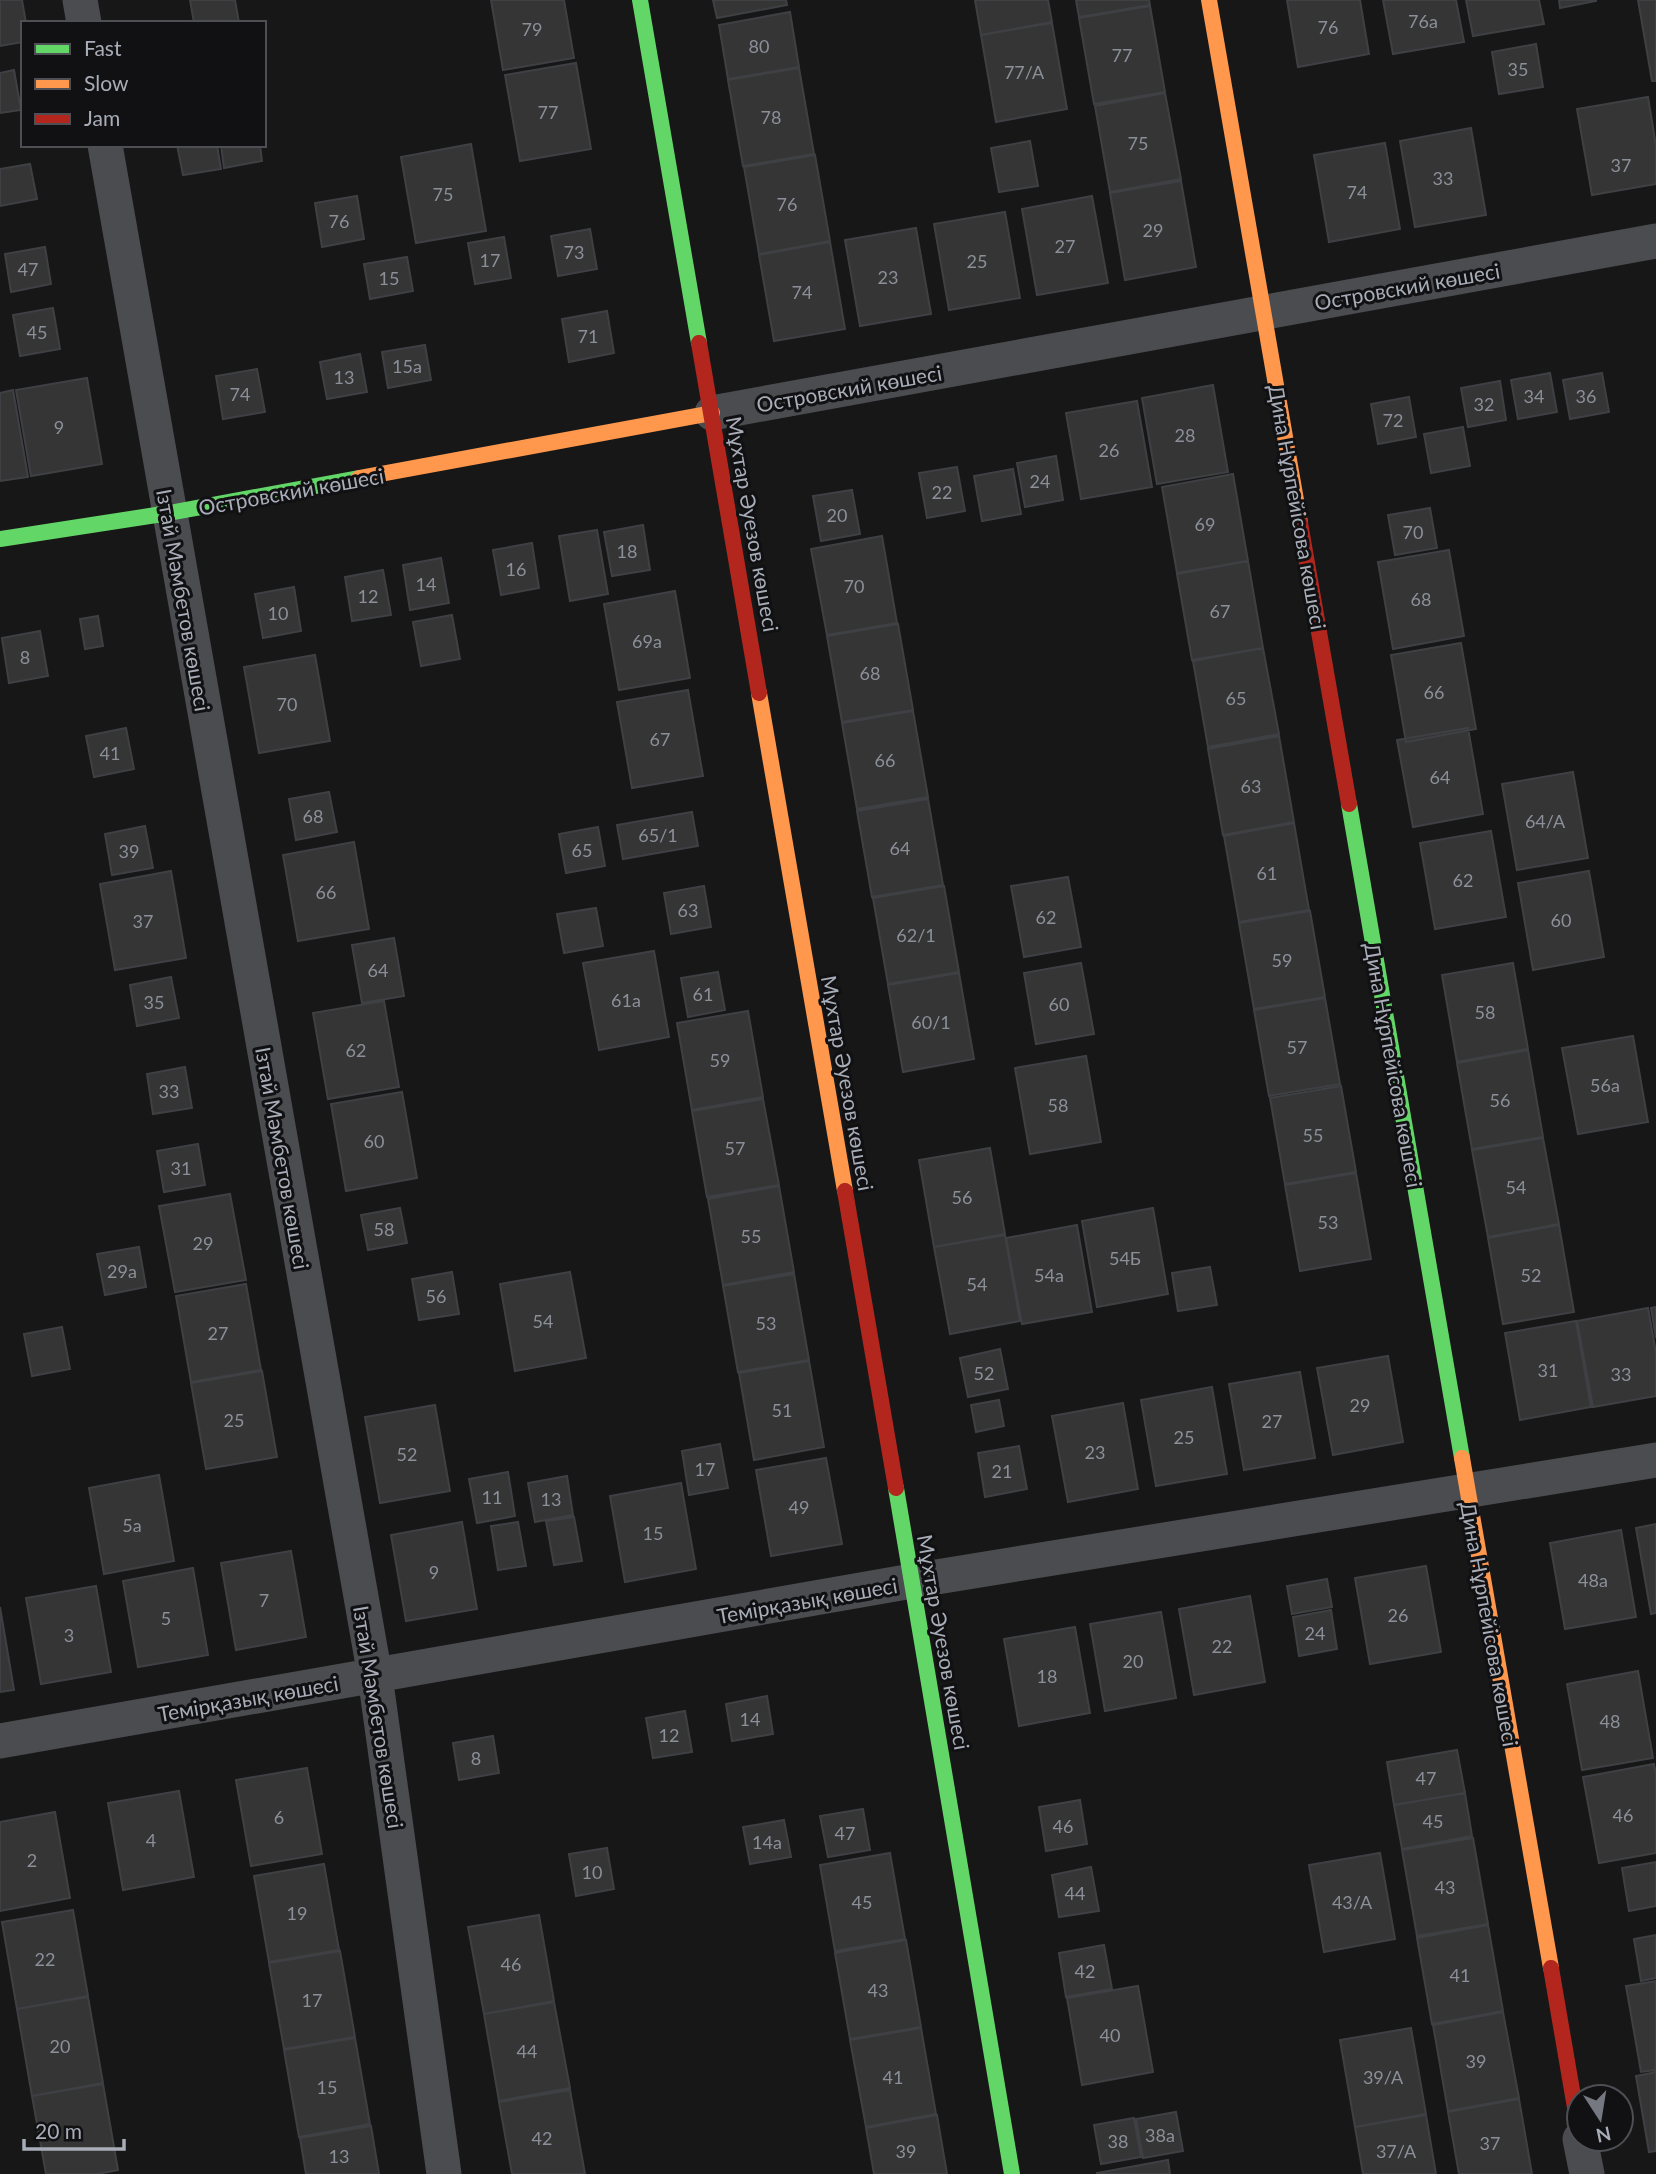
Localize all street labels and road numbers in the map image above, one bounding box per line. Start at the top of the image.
street label: Островский көшесі [1312,257,1502,315]
street label: Островский көшесі [754,359,944,417]
street label: Дина Нұрпейісова көшесі [1264,383,1332,631]
street label: Мұхтар Әуезов көшесі [722,414,784,634]
street label: Островский көшесі [196,462,386,520]
street label: Ізтай Мәмбетов көшесі [152,487,216,713]
street label: Дина Нұрпейісова көшесі [1360,941,1428,1189]
street label: Мұхтар Әуезов көшесі [817,973,879,1193]
street label: Ізтай Мәмбетов көшесі [251,1045,315,1271]
street label: Дина Нұрпейісова көшесі [1456,1500,1524,1748]
street label: Мұхтар Әуезов көшесі [913,1532,975,1752]
street label: Темірқазық көшесі [715,1572,899,1628]
street label: Ізтай Мәмбетов көшесі [349,1604,409,1830]
street label: Темірқазық көшесі [156,1670,340,1726]

